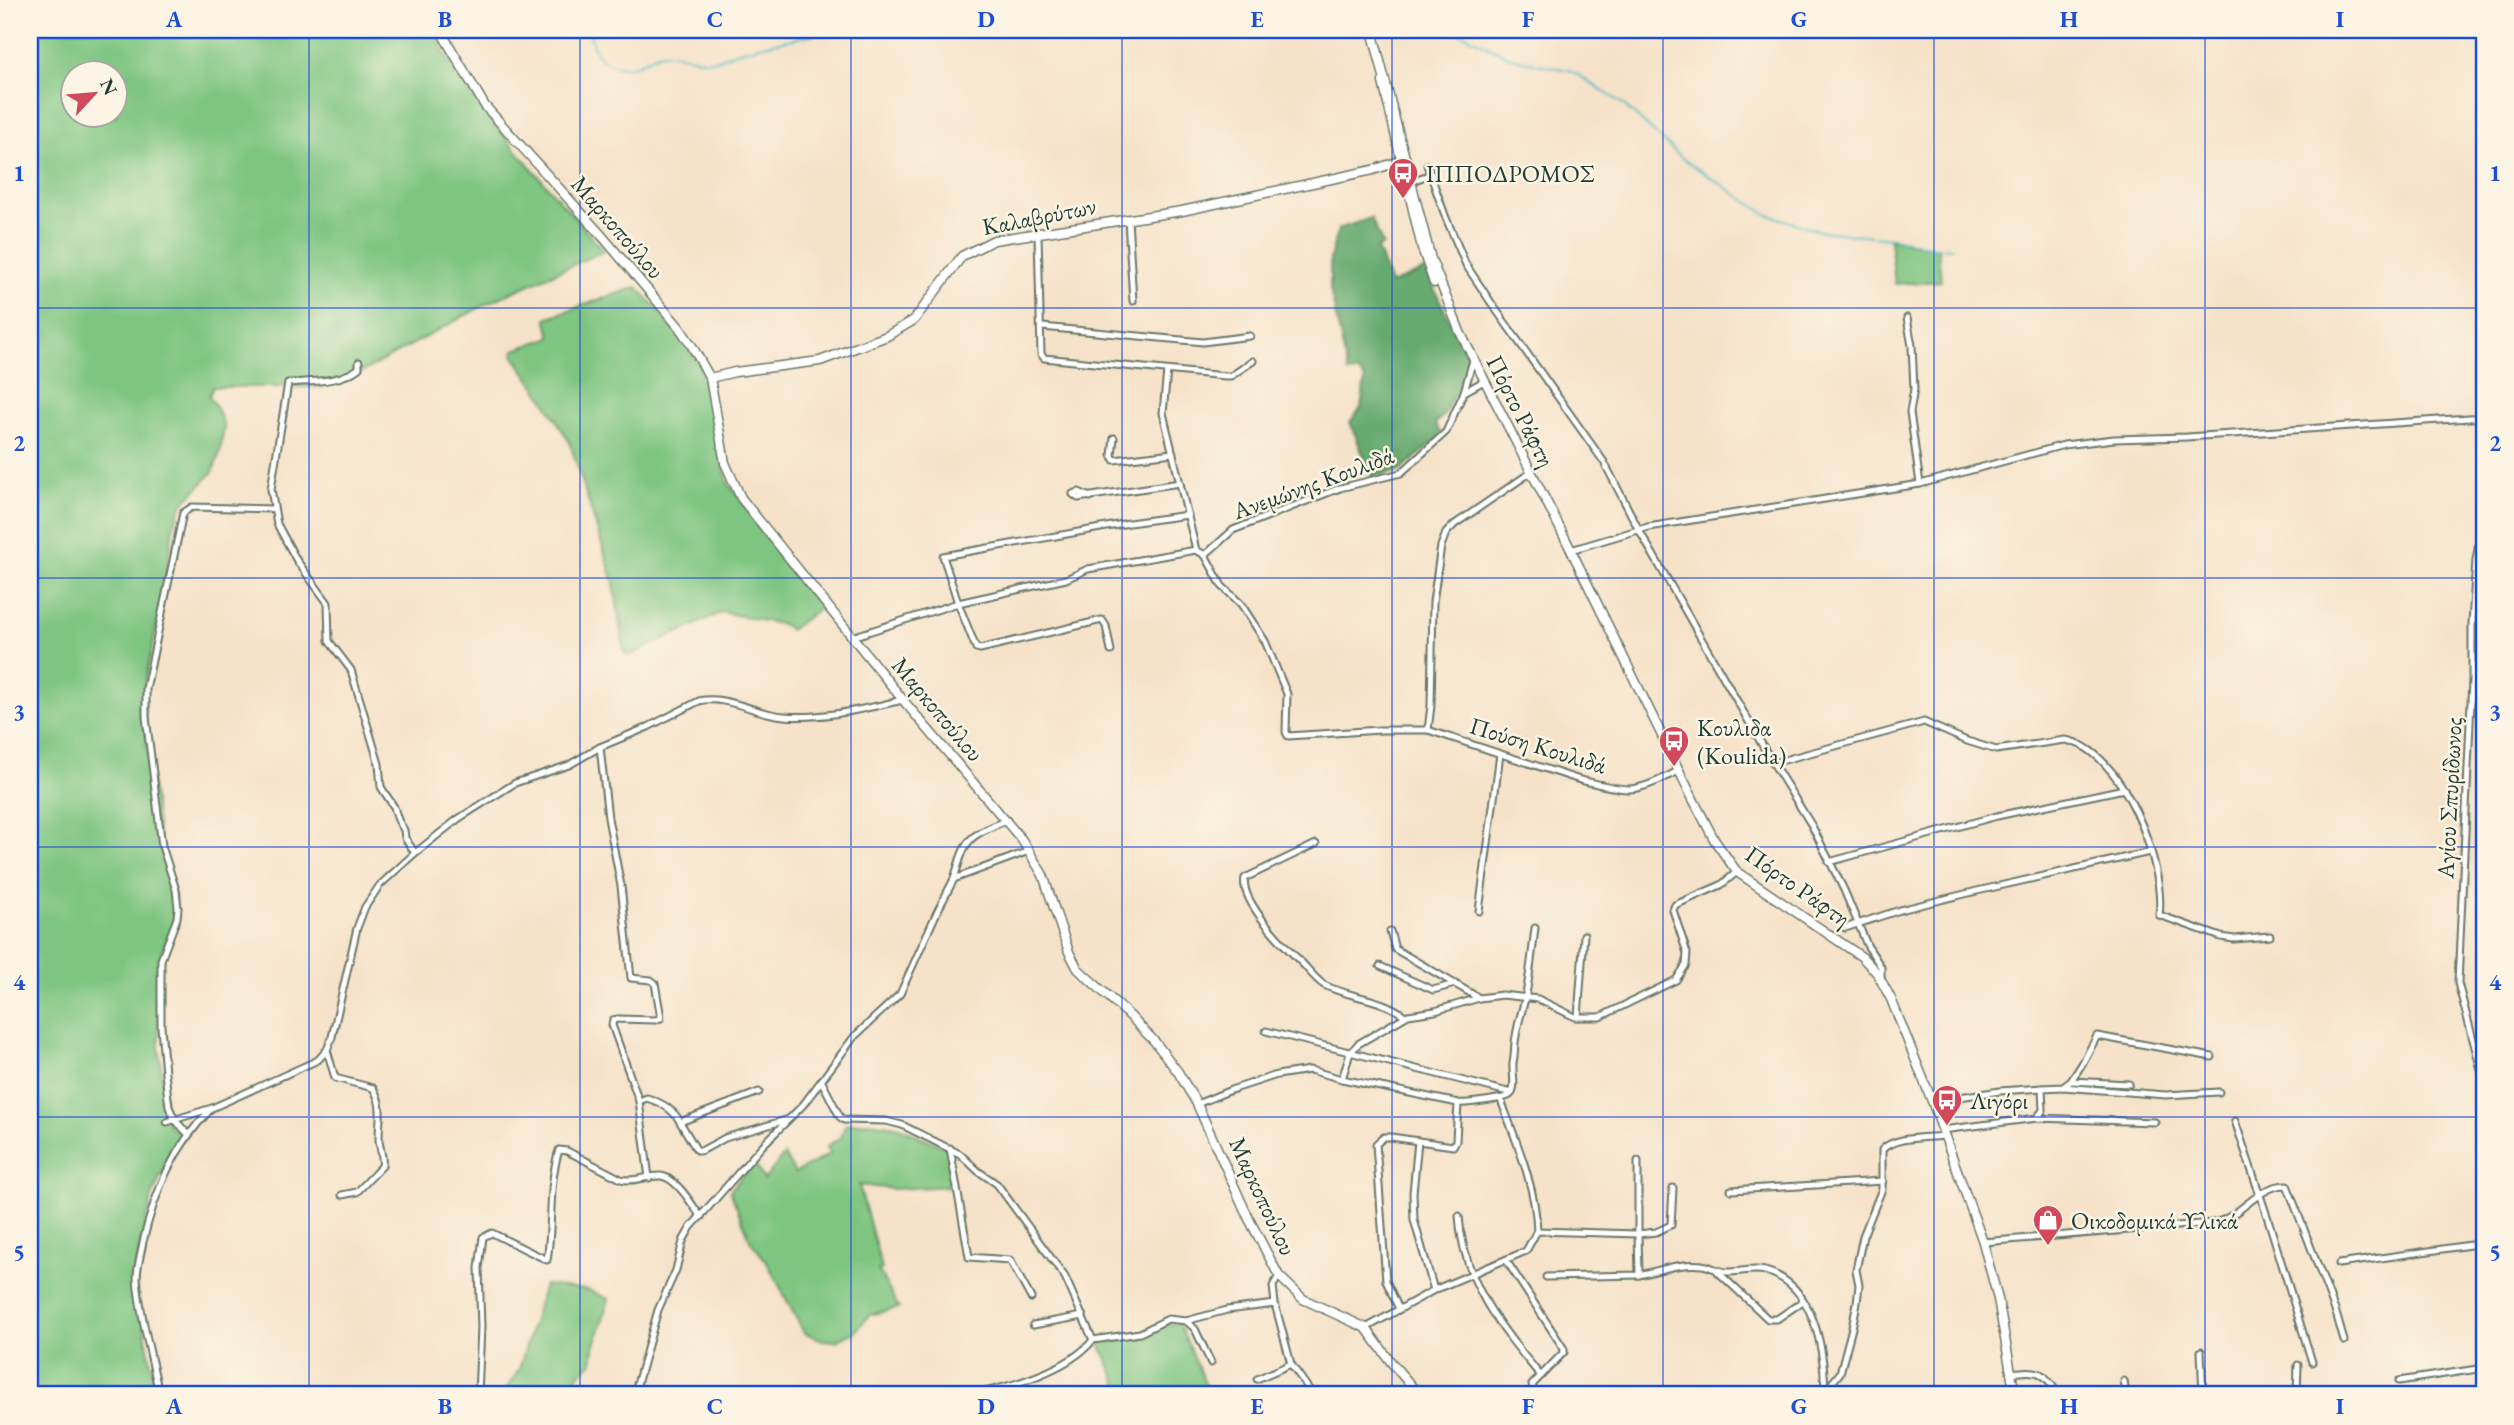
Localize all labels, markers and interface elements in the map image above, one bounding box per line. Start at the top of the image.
text: A [165,4,183,34]
text: B [438,4,452,34]
text: C [707,4,723,34]
text: D [977,4,995,34]
text: E [1250,4,1264,34]
text: F [1522,4,1535,34]
text: G [1791,4,1807,34]
text: H [2060,4,2078,34]
text: I [2336,4,2344,34]
north arrow [60,60,130,130]
text: N [94,74,124,100]
bus stop icon: ΙΠΠΟΔΡΟΜΟΣ [1386,156,1420,200]
text: 1 [13,158,25,188]
place label: ΙΠΠΟΔΡΟΜΟΣ [1426,158,1595,189]
text: 1 [2489,158,2501,188]
street label: Μαρκοπούλου [565,169,671,285]
street label: Καλαβρύτων [979,190,1099,242]
street label: Πόρτο Ράφτη [1480,350,1562,472]
text: 2 [13,428,25,458]
text: 2 [2489,428,2501,458]
street label: Ανεμώνης Κουλιδά [1227,440,1398,527]
street label: Μαρκοπούλου [885,650,991,768]
text: 3 [13,697,25,727]
text: 3 [2489,697,2501,727]
street label: Πούση Κουλιδά [1466,710,1610,781]
place label: Κουλιδα (Koulida) [1697,712,1786,771]
street label: Αγίου Σπυρίδωνος [2429,716,2469,881]
bus stop icon: Κουλιδα (Koulida) [1657,724,1691,768]
street label: Πόρτο Ράφτη [1739,838,1857,934]
text: 4 [13,967,26,997]
text: 4 [2489,967,2502,997]
bus stop icon: Λιγόρι [1930,1083,1964,1127]
place label: Λιγόρι [1969,1085,2028,1116]
street label: Μαρκοπούλου [1222,1132,1304,1260]
shop icon: Οικοδομικά Υλικά [2031,1203,2065,1247]
place label: Οικοδομικά Υλικά [2071,1205,2238,1236]
text: 5 [13,1237,25,1267]
text: 5 [2489,1237,2501,1267]
text: A [165,1391,183,1421]
text: B [438,1391,452,1421]
text: C [707,1391,723,1421]
text: D [977,1391,995,1421]
text: E [1250,1391,1264,1421]
text: F [1522,1391,1535,1421]
text: G [1791,1391,1807,1421]
text: H [2060,1391,2078,1421]
text: I [2336,1391,2344,1421]

